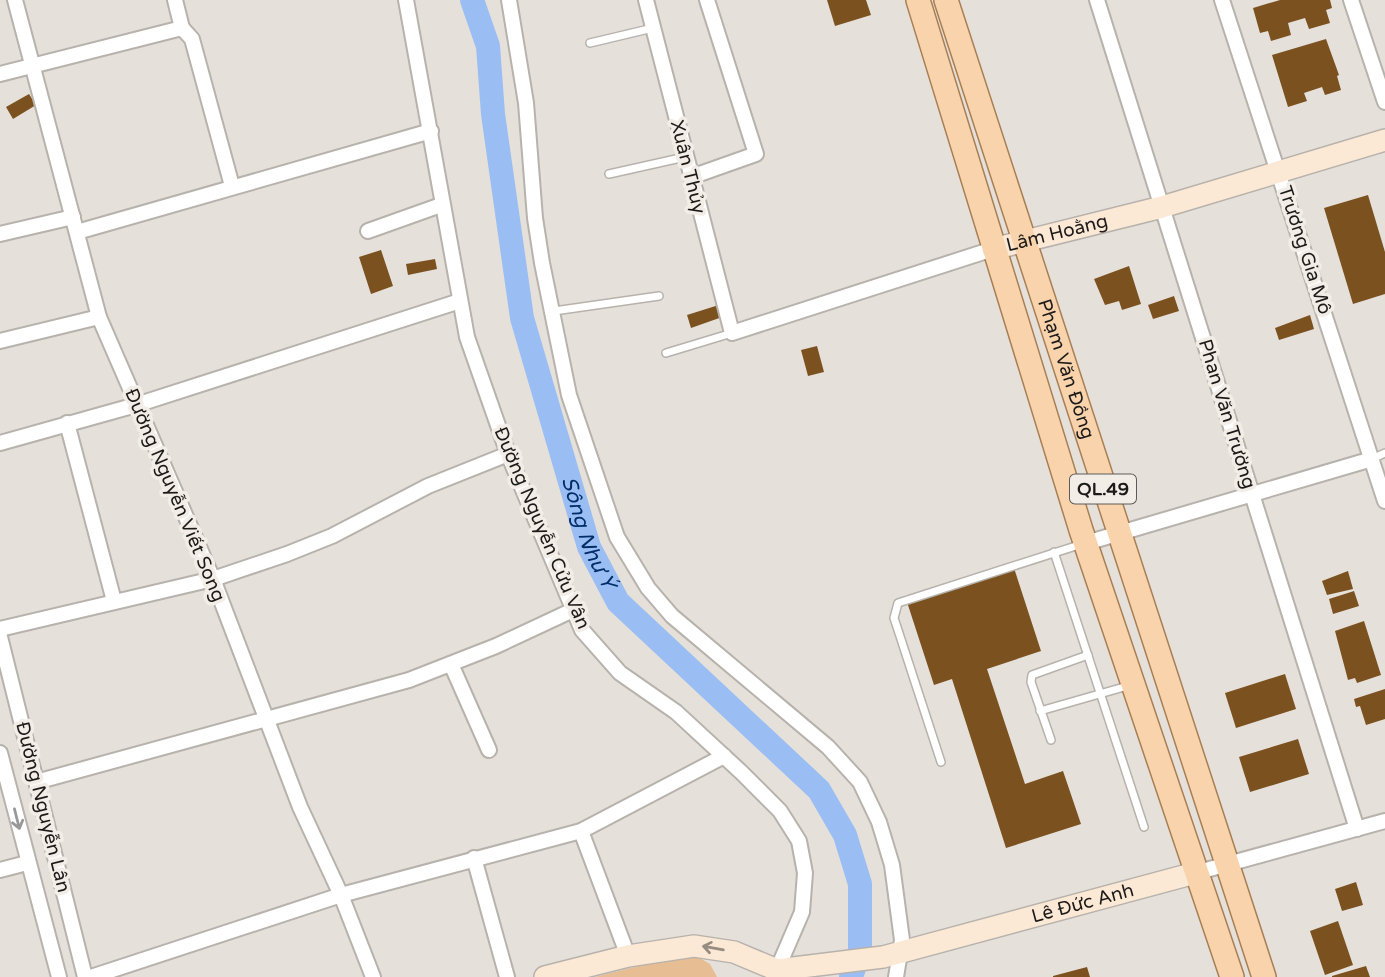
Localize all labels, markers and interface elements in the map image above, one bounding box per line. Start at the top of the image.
street label: Xuân Thủy [666,118,710,216]
street label: Trương Gia Mô [1274,183,1336,317]
street label: Lâm Hoằng [1004,210,1110,256]
street label: Phạm Văn Đồng [1033,296,1099,442]
street label: Phan Văn Trường [1194,337,1260,491]
street label: Đường Nguyễn Viết Song [120,385,230,605]
street label: Đường Nguyễn Cửu Vân [489,424,595,632]
water label: Sông Như Ý [557,474,623,596]
road number: QL.49 [1070,475,1136,504]
street label: Đường Nguyễn Lân [11,719,75,895]
one-way arrow [10,807,24,830]
street label: Lê Đức Anh [1029,879,1136,928]
one-way arrow [702,941,725,954]

